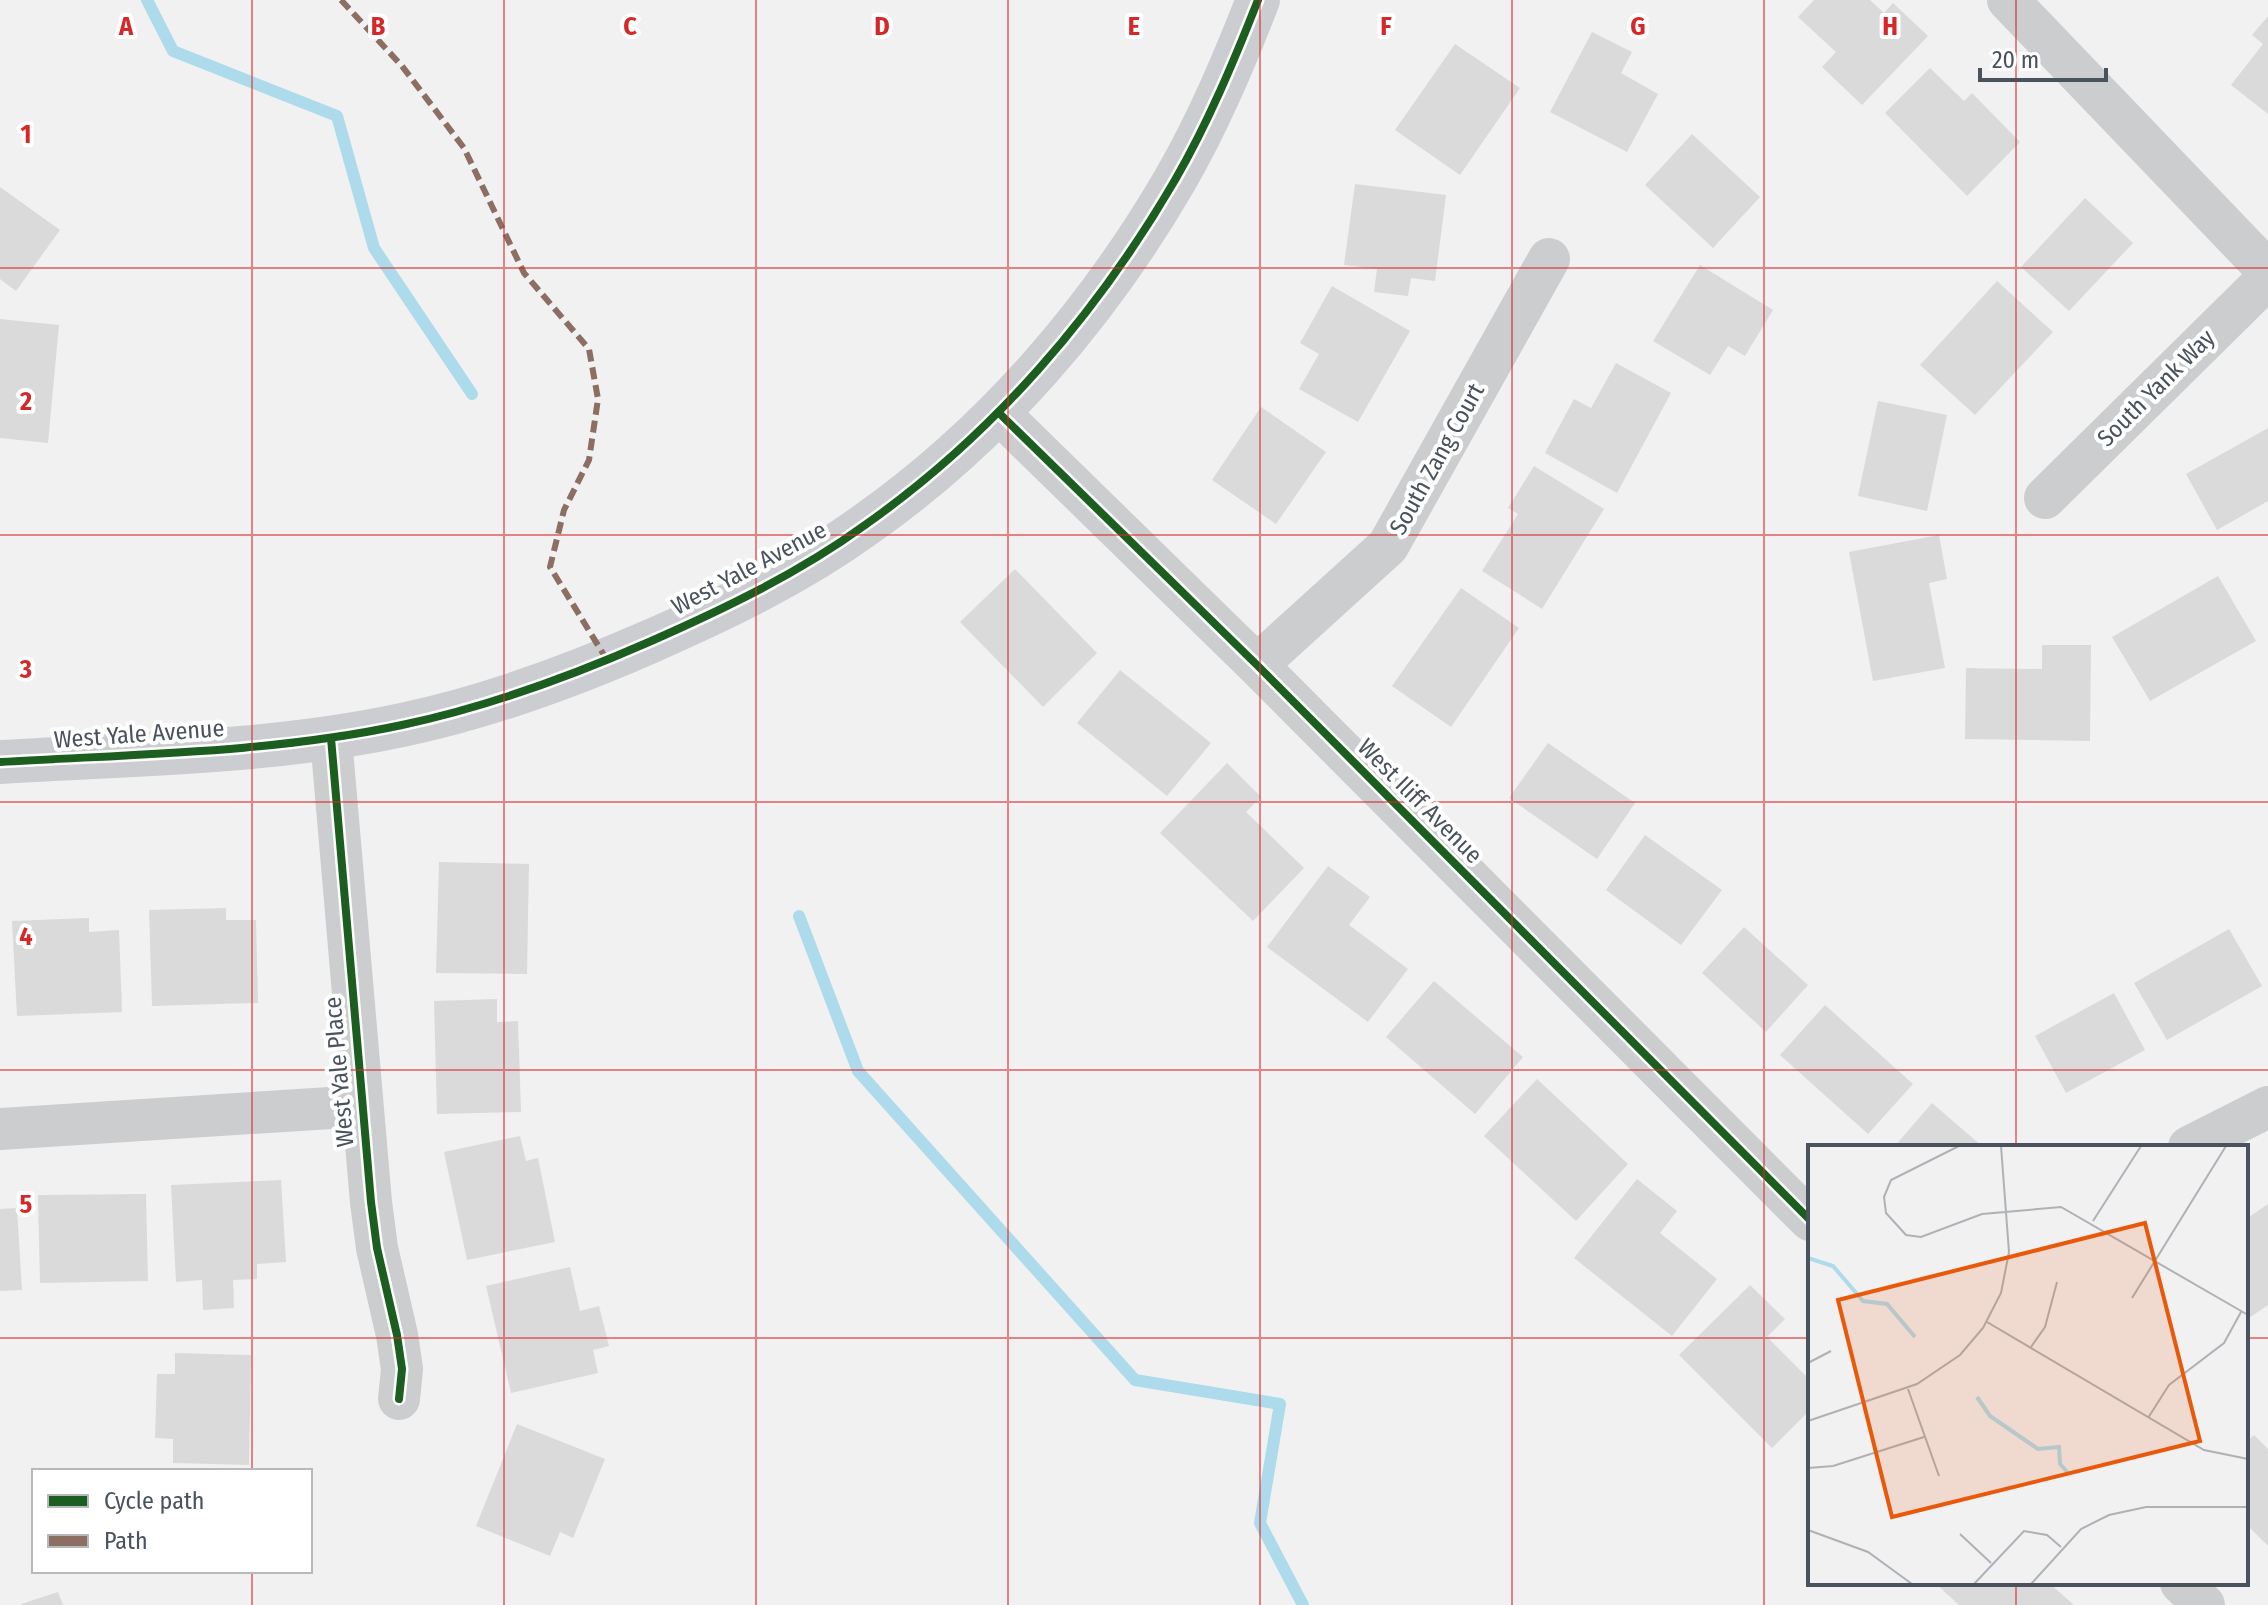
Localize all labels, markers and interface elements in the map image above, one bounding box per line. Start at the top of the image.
text: A [118,11,134,42]
text: B [371,11,386,42]
text: C [623,11,637,42]
text: D [874,11,890,42]
text: E [1128,11,1140,42]
text: F [1380,11,1392,42]
text: G [1630,11,1646,42]
text: H [1882,11,1898,42]
scale bar [1980,32,2106,82]
text: 20 m [1992,46,2039,74]
text: 1 [21,119,32,150]
street label: South Yank Way [2092,323,2221,452]
street label: South Zang Court [1384,378,1490,540]
text: 2 [19,386,32,417]
street label: West Yale Avenue [667,516,831,620]
text: 3 [19,654,32,685]
street label: West Yale Avenue [53,714,225,754]
street label: West Iliff Avenue [1352,733,1488,869]
text: 4 [19,921,33,952]
street label: West Yale Place [318,996,360,1148]
inset map [1808,1145,2248,1585]
text: 5 [20,1189,33,1220]
legend [32,1469,312,1573]
text: Cycle path [104,1487,204,1515]
text: Path [104,1527,148,1555]

